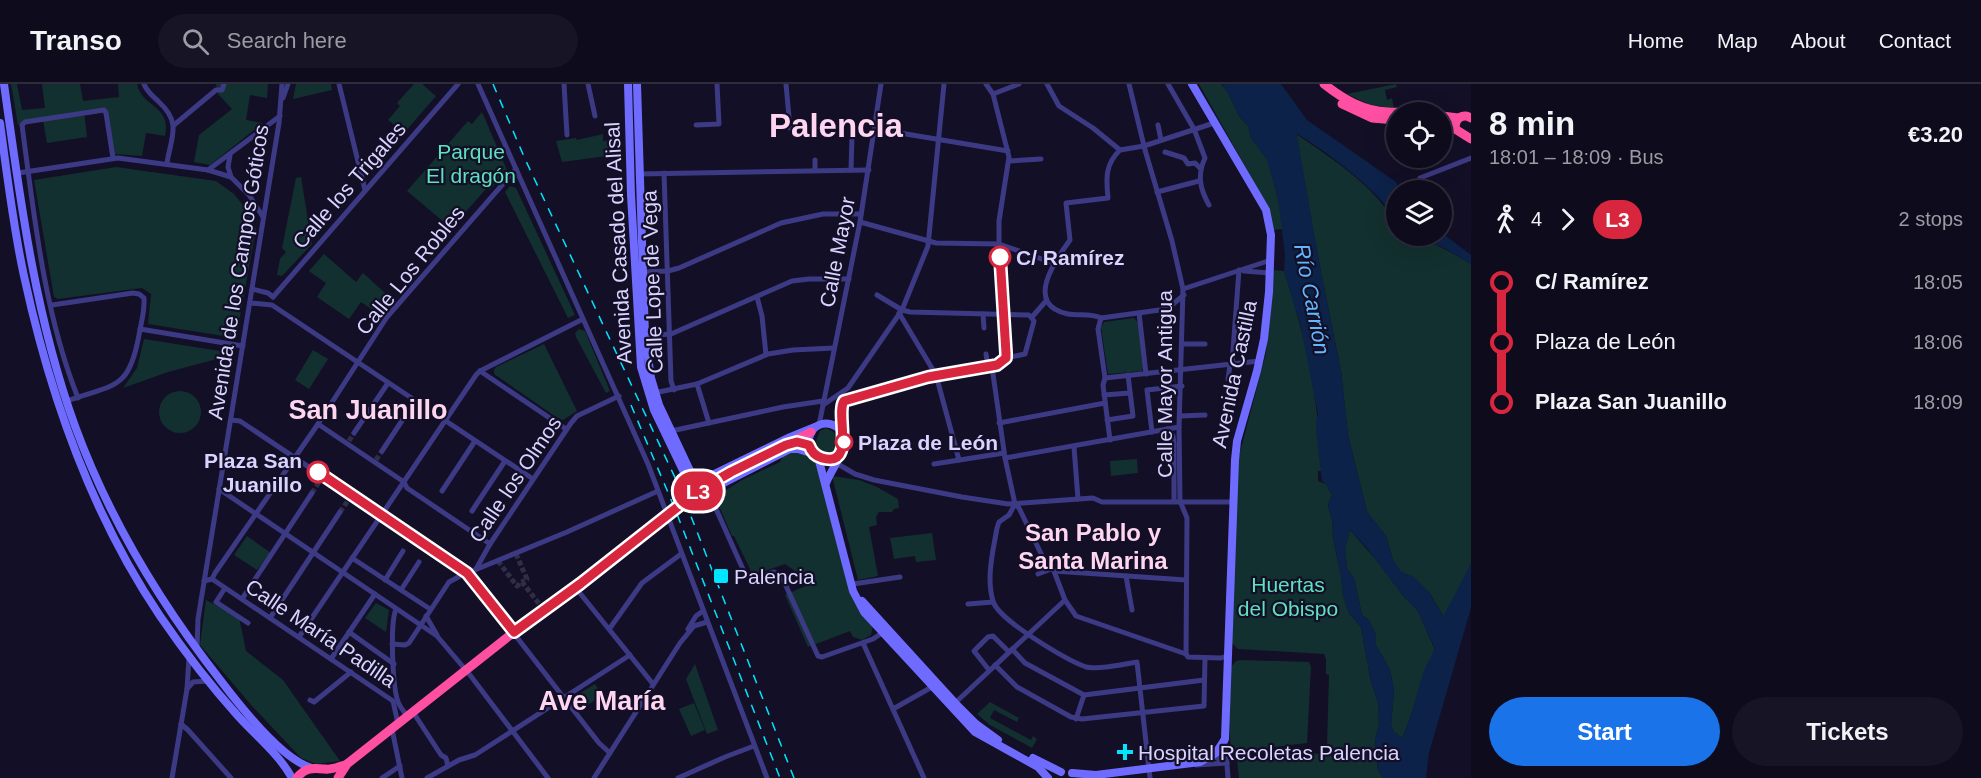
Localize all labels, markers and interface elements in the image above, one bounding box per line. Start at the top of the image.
search box [158,14,578,68]
text: Transo [30,25,122,56]
icon: search [179,25,212,58]
text: Search here [227,28,347,53]
text: Home [1628,29,1684,52]
text: Map [1717,29,1758,52]
text: About [1791,29,1846,52]
text: Contact [1879,29,1951,52]
map controls [1386,102,1452,246]
button: locate [1386,102,1452,168]
text: 8 min [1489,105,1575,142]
district label: Palencia [769,107,904,144]
street label: Calle los Trigales [288,117,410,253]
street label: Avenida Casado del Alisal [600,121,636,365]
text: €3.20 [1908,122,1963,147]
street label: Avenida de los Campos Góticos [203,123,273,421]
park label: Parque El dragón [426,140,516,187]
text: 18:01 – 18:09 · Bus [1489,146,1664,168]
button: layers [1386,180,1452,246]
street label: Calle Lope de Vega [637,190,667,374]
street label: Calle Mayor [815,195,859,309]
street label: Calle Los Robles [351,201,469,339]
icon: walk [1489,203,1522,236]
icon: forward [1551,203,1584,236]
text: 4 [1531,208,1542,230]
text: L3 [1605,208,1630,231]
text: 2 stops [1899,208,1963,230]
water label: Río Carrión [1289,241,1335,357]
marker: C/ Ramírez [989,246,1011,268]
place label: C/ Ramírez [1016,246,1125,269]
text: C/ Ramírez [1535,269,1649,294]
text: 18:05 [1913,271,1963,293]
street label: Calle Mayor Antigua [1153,290,1176,478]
street label: Avenida Castilla [1207,298,1261,450]
text: Plaza de León [1535,329,1676,354]
text: 18:06 [1913,331,1963,353]
text: Plaza San Juanillo [1535,389,1727,414]
text: 18:09 [1913,391,1963,413]
district label: San Juanillo [288,395,448,425]
street label: Calle los Olmos [464,412,566,546]
place label: Plaza de León [858,431,998,454]
marker: Plaza de León [835,433,853,451]
place label: Plaza San Juanillo [204,449,302,496]
marker: Plaza San Juanillo [307,461,329,483]
line badge: L3 [671,472,725,510]
text: L3 [686,480,710,503]
district label: San Pablo y Santa Marina [1018,519,1168,574]
place label: Palencia [734,565,815,588]
marker: Palencia [712,567,730,585]
park label: Huertas del Obispo [1238,573,1338,620]
street label: Calle María Padilla [242,574,401,692]
district label: Ave María [539,686,666,716]
button: Start [1489,697,1720,766]
button: Tickets [1732,697,1963,766]
place label: Hospital Recoletas Palencia [1138,741,1400,764]
marker: Hospital Recoletas Palencia [1116,743,1134,761]

